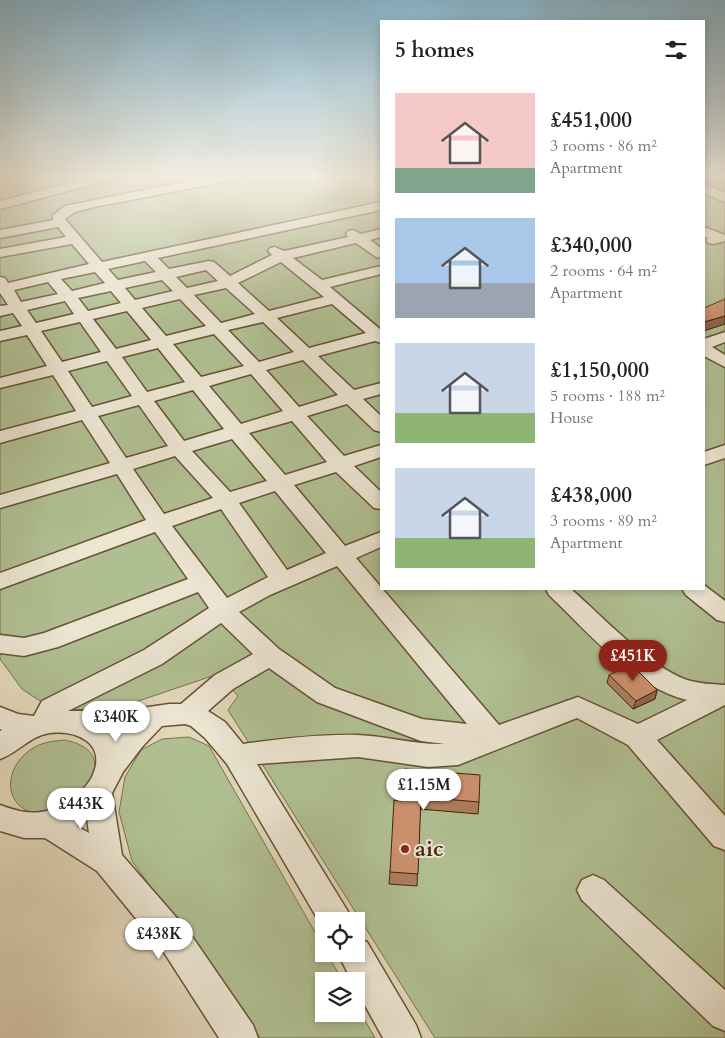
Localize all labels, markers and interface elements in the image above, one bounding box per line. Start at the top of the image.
text: 5 homes [395,36,474,65]
icon: filters [662,36,690,64]
text: £451,000 [550,106,632,135]
icon: home [435,113,495,173]
text: 3 rooms · 86 m² [550,135,657,157]
text: Apartment [550,157,623,179]
text: £340,000 [550,231,632,260]
icon: home [435,238,495,298]
text: 2 rooms · 64 m² [550,260,657,282]
text: Apartment [550,282,623,304]
text: £1,150,000 [550,356,649,385]
icon: home [435,363,495,423]
text: 5 rooms · 188 m² [550,385,665,407]
text: House [550,407,593,429]
text: £438,000 [550,481,632,510]
icon: home [435,488,495,548]
text: 3 rooms · 89 m² [550,510,657,532]
text: Apartment [550,532,623,554]
pin: £451K [598,640,668,682]
text: £451K [610,645,656,667]
pin: £340K [81,700,151,743]
text: £340K [93,706,139,728]
pin: £1.15M [383,768,465,811]
text: £1.15M [397,774,451,796]
pin: £443K [46,788,116,830]
text: £443K [58,793,104,815]
place label: aic [415,834,444,864]
marker: aic [399,843,411,855]
map controls [315,912,365,1022]
button: locate [315,912,365,962]
pin: £438K [124,918,194,960]
text: £438K [136,923,182,945]
button: layers [315,972,365,1022]

